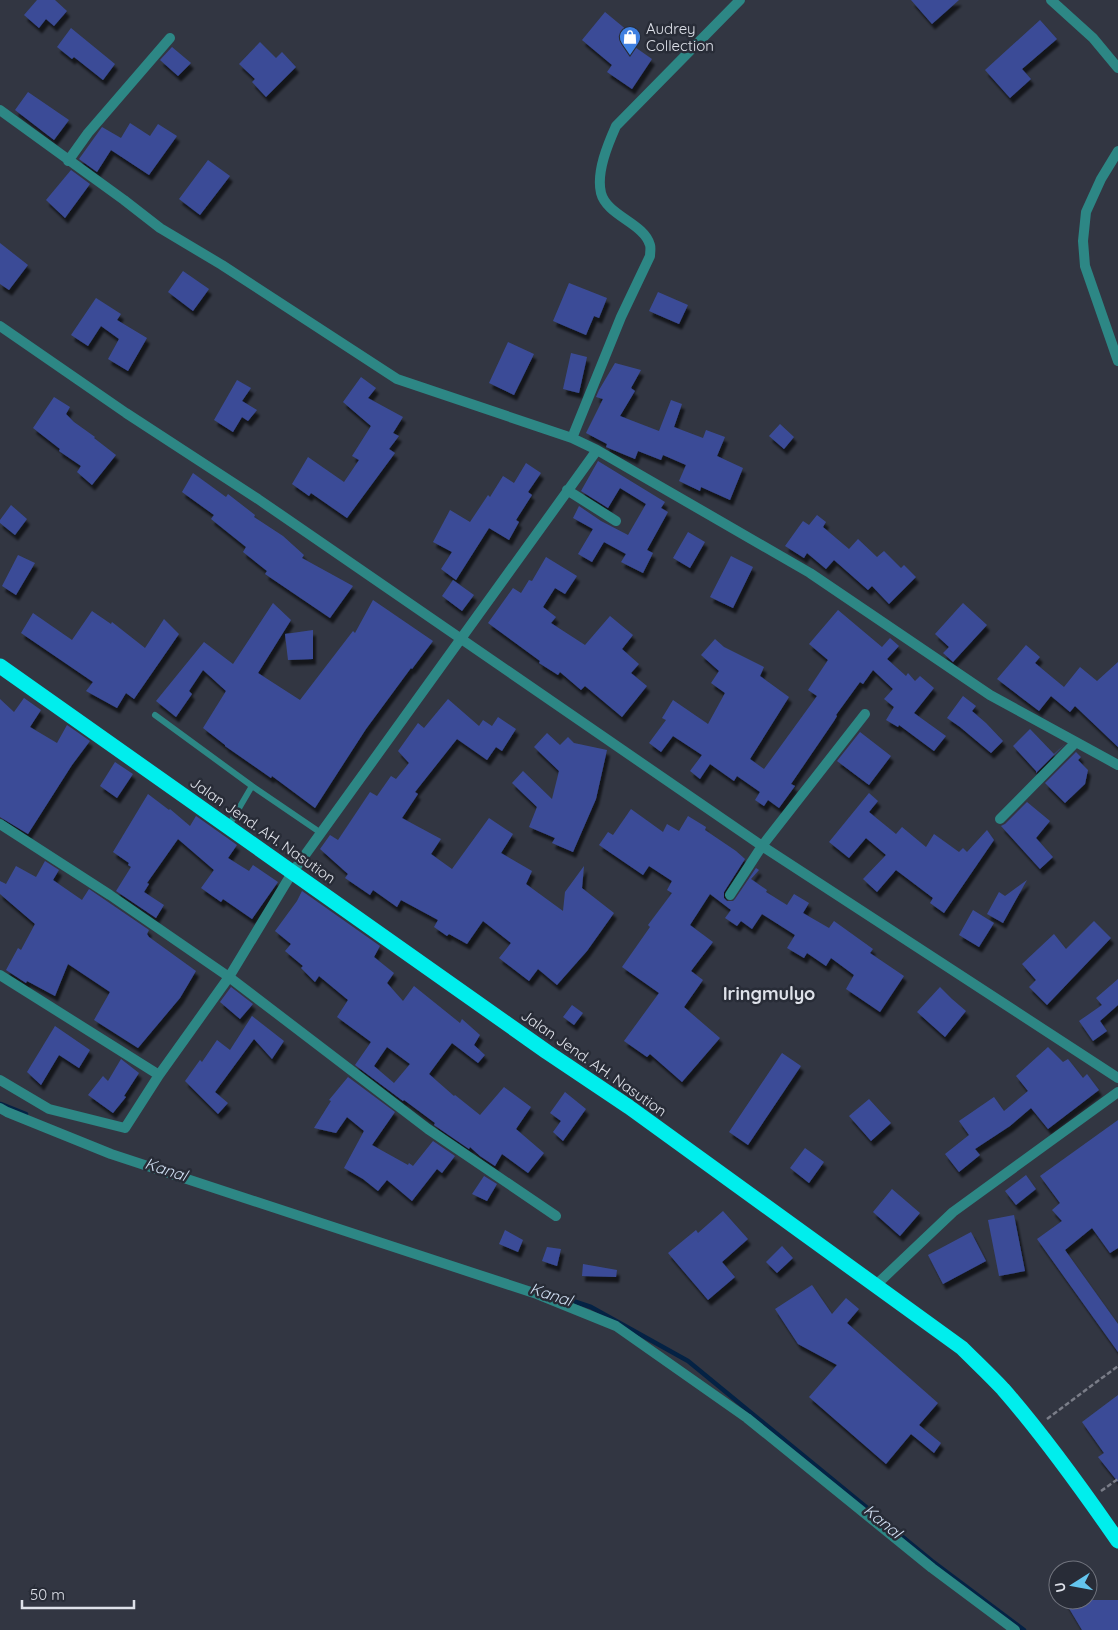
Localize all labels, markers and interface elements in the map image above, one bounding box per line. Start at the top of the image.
place label: Audrey Collection [646,19,714,55]
shop icon: Audrey Collection [618,25,642,56]
street label: Jalan Jend. AH. Nasution [186,772,340,888]
district label: Iringmulyo [723,982,815,1005]
street label: Jalan Jend. AH. Nasution [517,1005,671,1121]
water label: Kanal [142,1153,192,1186]
water label: Kanal [527,1278,577,1311]
water label: Kanal [860,1500,908,1544]
north arrow [1048,1560,1098,1610]
scale bar [22,1578,135,1610]
text: U [1050,1581,1070,1594]
text: 50 m [30,1585,65,1604]

